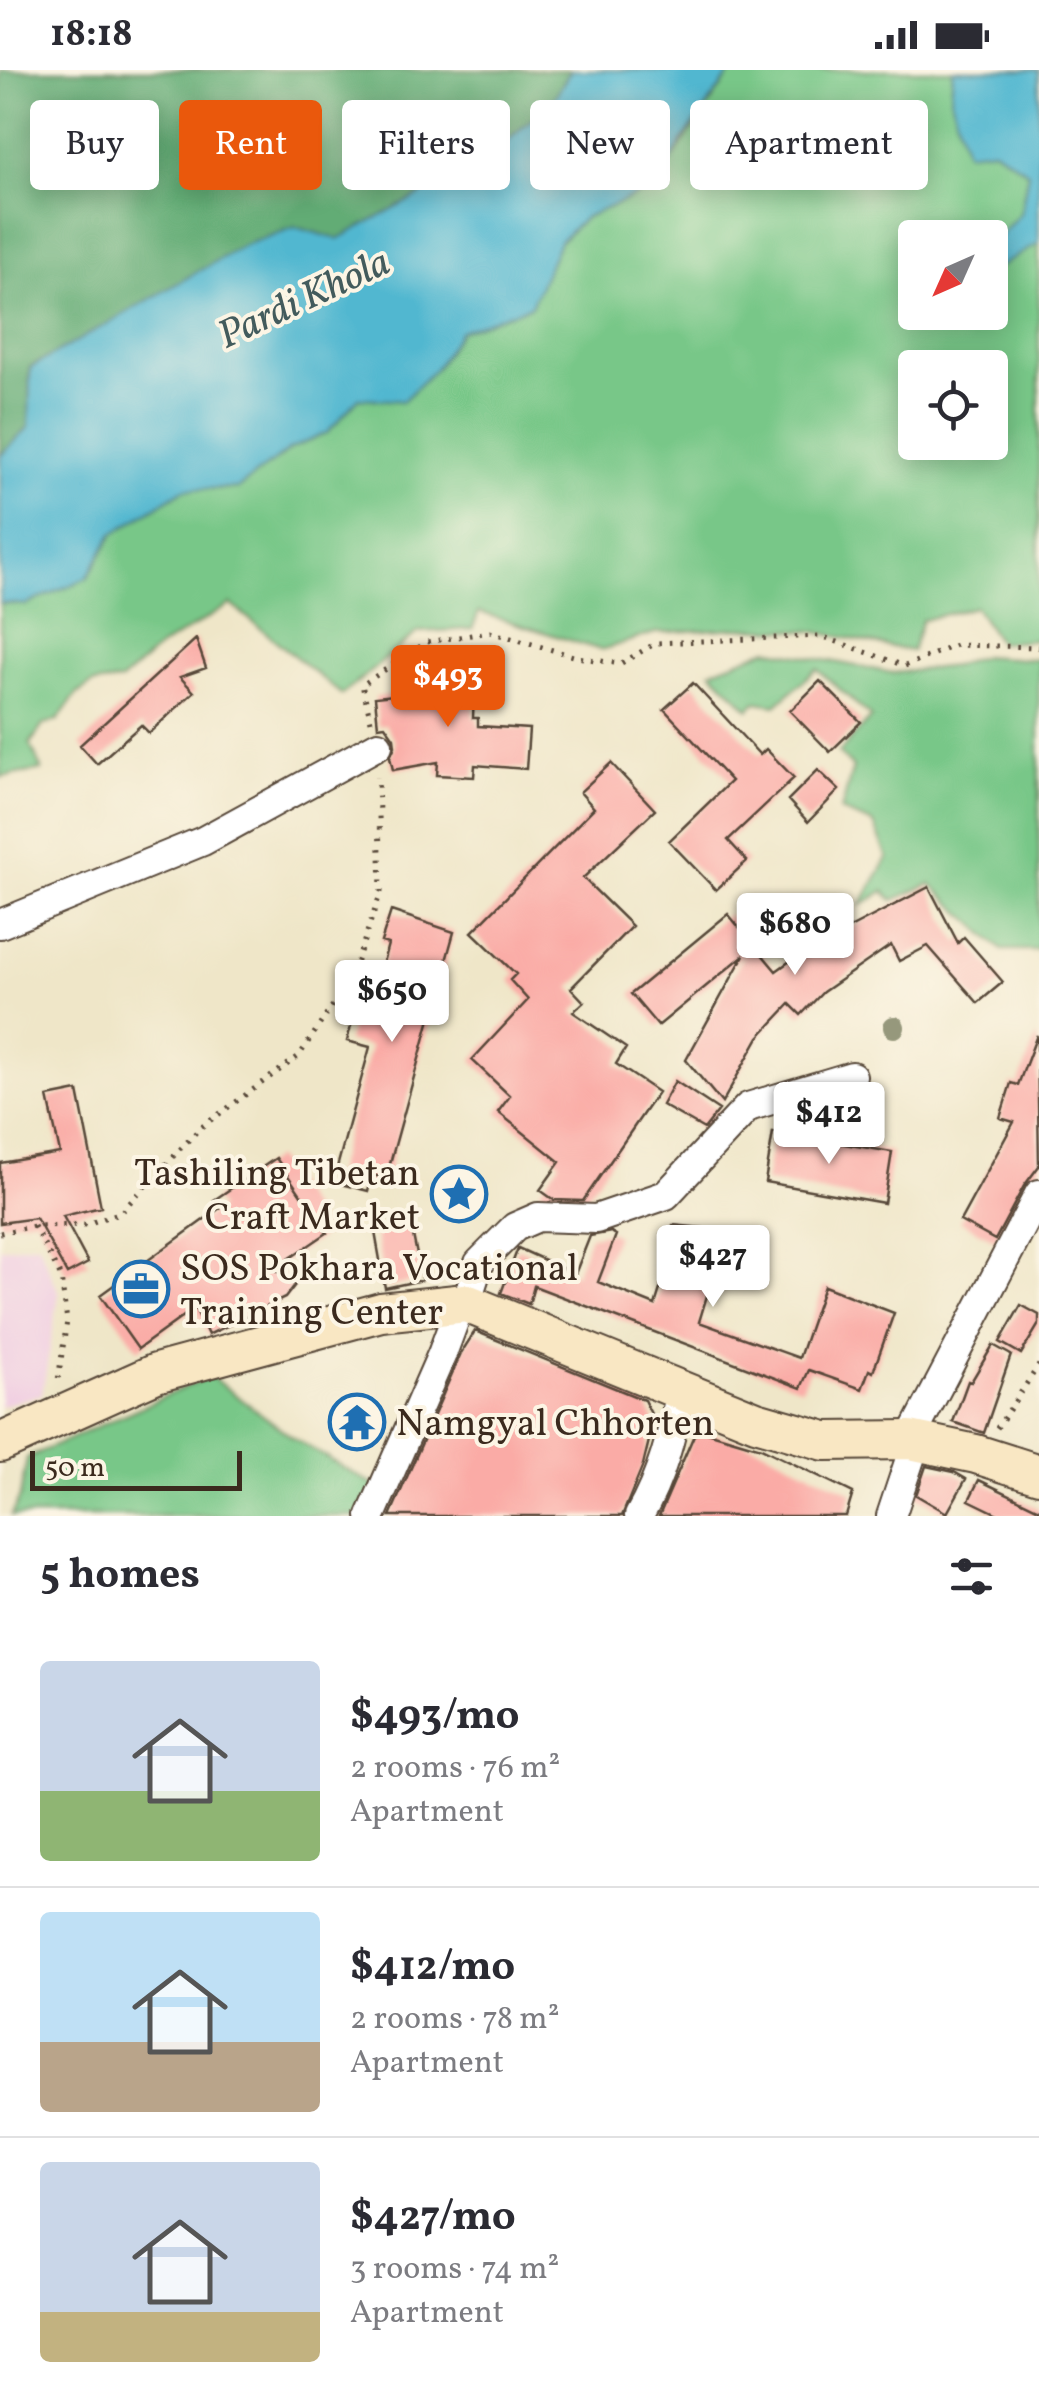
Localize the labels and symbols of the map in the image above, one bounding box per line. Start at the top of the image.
north arrow [898,220,1008,330]
water label: Pardi Khola [209,236,400,365]
pin: $493 [389,645,507,730]
pin: $680 [736,893,854,978]
pin: $650 [333,960,451,1045]
pin: $412 [770,1082,888,1167]
place label: Tashiling Tibetan Craft Market [134,1149,420,1246]
place icon: Tashiling Tibetan Craft Market [429,1164,489,1224]
pin: $427 [654,1225,772,1310]
place label: SOS Pokhara Vocational Training Center [180,1244,578,1341]
office icon: SOS Pokhara Vocational Training Center [111,1259,171,1319]
temple icon: Namgyal Chhorten [327,1392,387,1452]
place label: Namgyal Chhorten [396,1399,715,1452]
scale bar [30,1446,242,1490]

